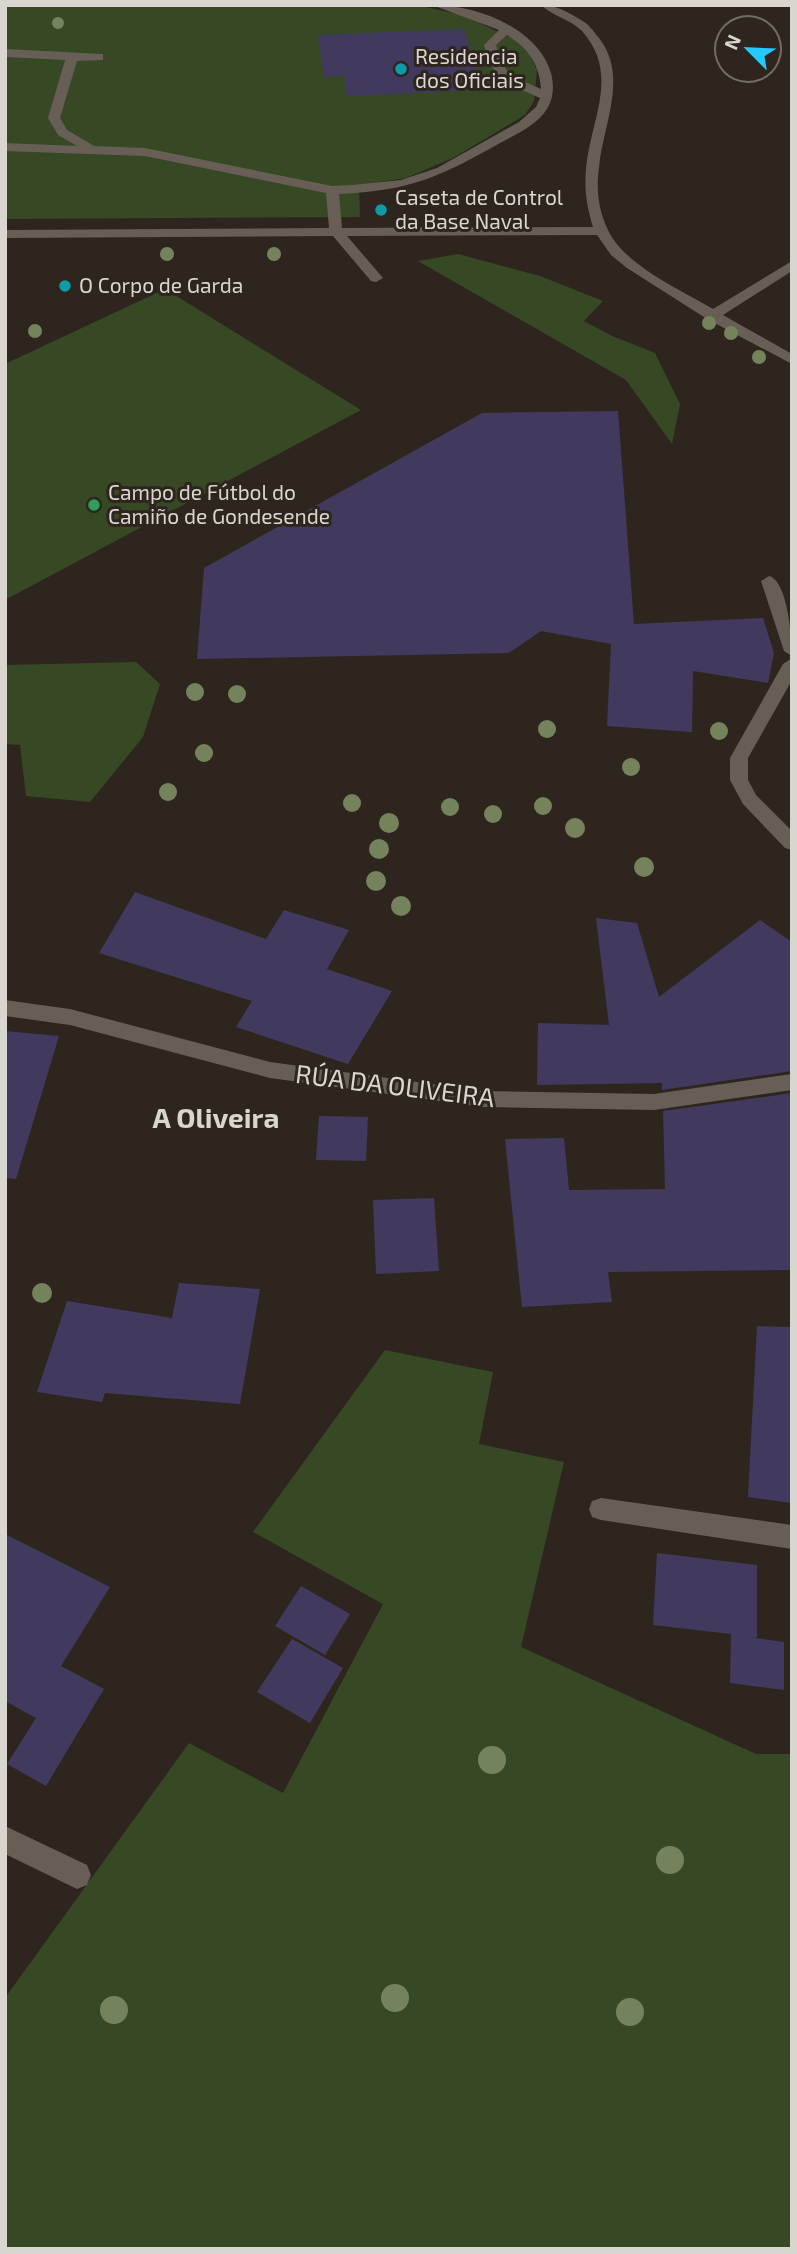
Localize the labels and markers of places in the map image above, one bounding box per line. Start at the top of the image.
place label: Residencia dos Oficiais [415,43,524,92]
marker: Residencia dos Oficiais [393,61,409,77]
place label: Caseta de Control da Base Naval [395,184,564,233]
marker: Caseta de Control da Base Naval [373,202,389,218]
place label: O Corpo de Garda [79,272,243,297]
marker: O Corpo de Garda [57,278,73,294]
place label: Campo de Fútbol do Camiño de Gondesende [108,479,330,528]
marker: Campo de Fútbol do Camiño de Gondesende [86,497,102,513]

